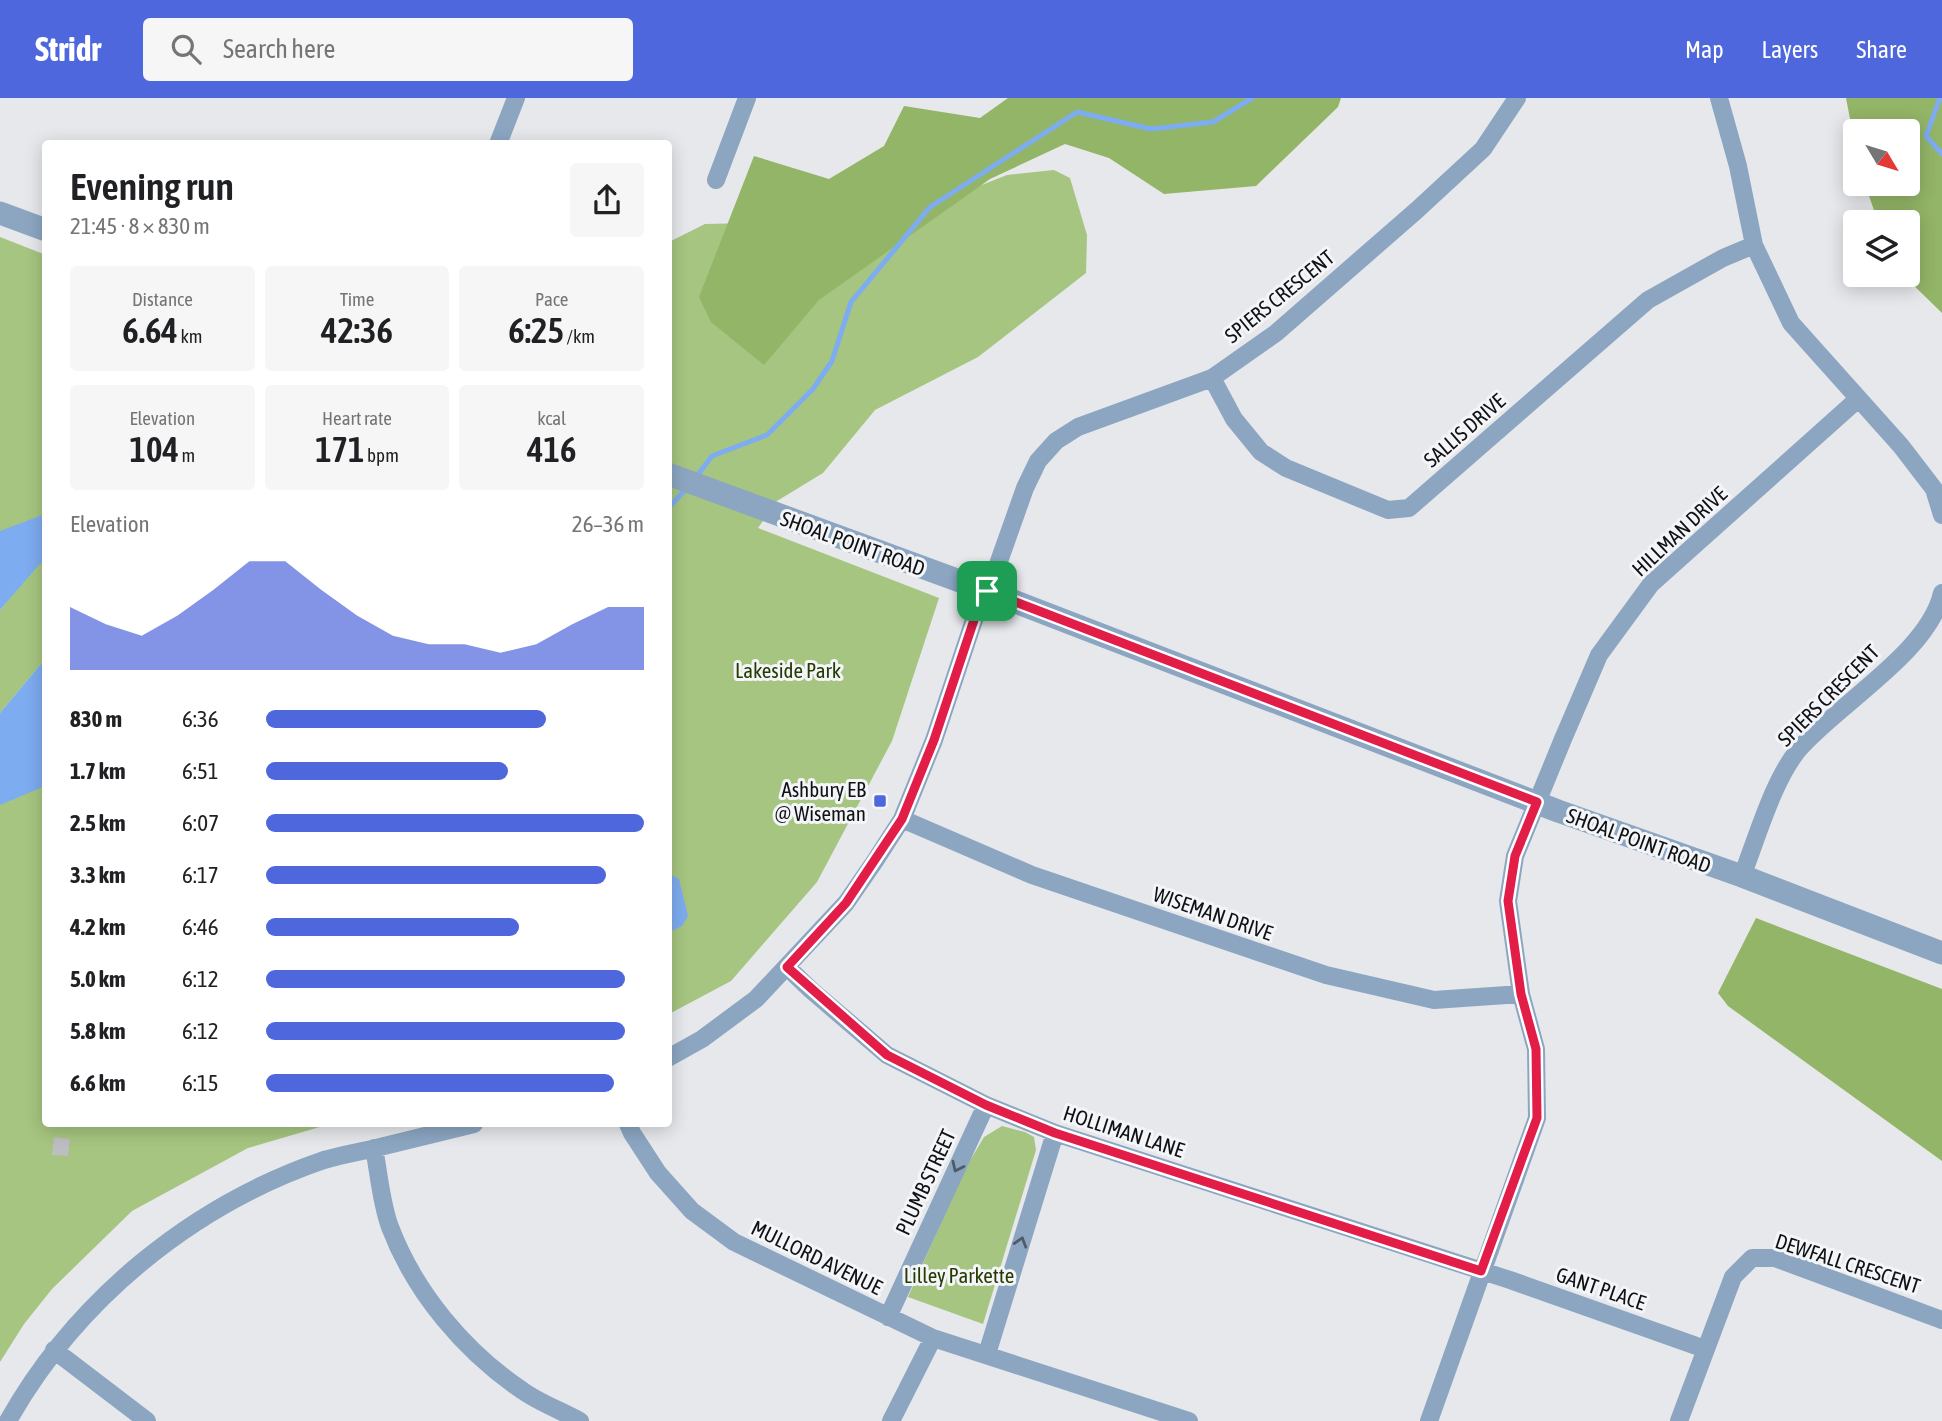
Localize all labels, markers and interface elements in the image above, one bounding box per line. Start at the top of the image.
search box [143,18,633,81]
text: Stridr [35,30,101,68]
icon: search [167,30,205,68]
text: Search here [223,34,335,64]
text: Map [1685,36,1724,63]
text: Layers [1762,36,1818,63]
text: Share [1856,36,1907,63]
north arrow [1843,119,1920,196]
map controls [1843,119,1920,287]
button: share [570,163,644,237]
text: Evening run [70,165,234,208]
button: layers [1843,210,1920,287]
text: 21:45 · 8 × 830 m [70,213,210,239]
street label: SPIERS CRESCENT [1220,245,1338,347]
text: Distance [132,288,193,310]
text: Time [340,288,374,310]
text: Pace [535,288,568,310]
text: 6.64 [122,310,178,350]
text: 42:36 [321,310,393,350]
text: 6:25 [508,310,564,350]
text: km [178,325,202,347]
text: /km [564,325,595,347]
street label: SALLIS DRIVE [1419,388,1509,472]
text: Elevation [129,407,195,429]
text: Heart rate [322,407,392,429]
text: kcal [537,407,566,429]
text: 104 [130,429,179,469]
text: 171 [315,429,365,469]
text: 416 [527,429,576,469]
text: m [179,444,195,466]
text: bpm [365,444,399,466]
street label: HILLMAN DRIVE [1627,481,1731,581]
street label: SHOAL POINT ROAD [778,506,928,580]
text: Elevation [70,511,150,537]
text: 26–36 m [572,511,644,537]
pin [957,561,1017,621]
icon: arrive [968,572,1006,610]
street label: SPIERS CRESCENT [1772,639,1884,751]
park label: Lakeside Park [735,658,841,682]
text: 830 m [70,706,122,732]
text: 6:36 [182,706,219,732]
text: 1.7 km [70,758,126,784]
text: 6:51 [182,758,219,784]
place label: Ashbury EB @ Wiseman [775,777,866,825]
marker: Ashbury EB @ Wiseman [872,793,888,809]
street label: SHOAL POINT ROAD [1564,803,1714,877]
text: 2.5 km [70,810,126,836]
text: 6:07 [182,810,219,836]
text: 3.3 km [70,862,126,888]
text: 6:17 [182,862,219,888]
street label: WISEMAN DRIVE [1150,881,1276,945]
text: 4.2 km [70,914,126,940]
text: 6:46 [182,914,219,940]
text: 5.0 km [70,966,126,992]
text: 6:12 [182,966,219,992]
text: 5.8 km [70,1018,126,1044]
text: 6:12 [182,1018,219,1044]
text: 6.6 km [70,1070,126,1096]
text: 6:15 [182,1070,219,1096]
street label: HOLLIMAN LANE [1061,1100,1187,1162]
street label: PLUMB STREET [890,1126,960,1238]
one-way arrow [951,1160,965,1172]
street label: MULLORD AVENUE [748,1215,886,1299]
street label: DEWFALL CRESCENT [1772,1228,1924,1298]
one-way arrow [1013,1237,1027,1249]
street label: GANT PLACE [1553,1262,1649,1315]
park label: Lilley Parkette [904,1263,1014,1287]

